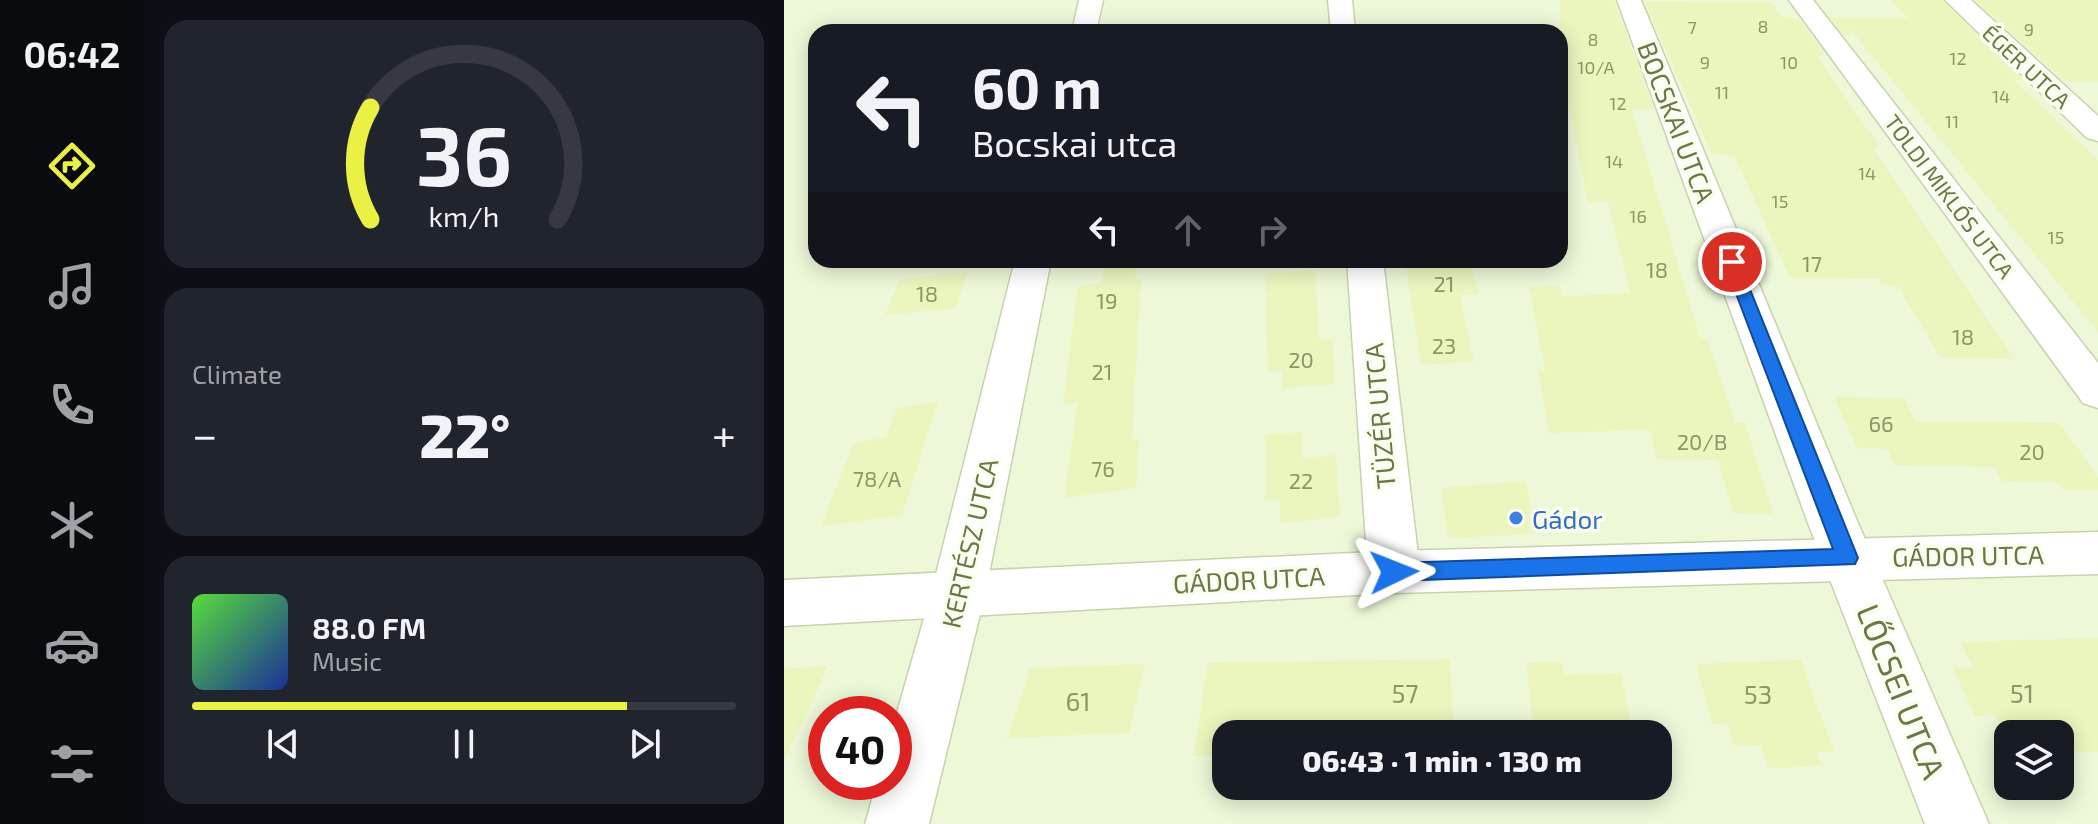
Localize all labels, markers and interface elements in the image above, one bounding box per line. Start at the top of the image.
house number: 8 [1758,15,1768,37]
house number: 7 [1687,16,1697,38]
house number: 9 [2024,18,2034,40]
street label: ÉGER UTCA [1978,19,2076,113]
house number: 8 [1588,28,1598,50]
text: 06:42 [23,32,121,75]
street label: BOCSKAI UTCA [1632,37,1722,207]
house number: 12 [1949,47,1967,69]
house number: 9 [1700,51,1710,73]
house number: 10 [1780,51,1798,73]
text: 60 m [972,53,1102,120]
icon: left [840,56,944,160]
house number: 10/A [1577,56,1616,78]
house number: 11 [1715,81,1729,103]
house number: 14 [1992,85,2010,107]
house number: 12 [1609,92,1627,114]
text: 36 [416,103,512,203]
street label: TOLDI MIKLÓS UTCA [1880,109,2020,283]
house number: 11 [1945,110,1959,132]
text: Bocskai utca [972,121,1177,164]
icon: directions [44,138,100,194]
house number: 14 [1605,150,1623,172]
house number: 14 [1858,162,1876,184]
house number: 15 [1772,190,1788,212]
text: km/h [429,198,499,233]
house number: 16 [1629,205,1647,227]
icon: left [1082,208,1126,252]
icon: ahead [1166,208,1210,252]
icon: right [1250,208,1294,252]
house number: 15 [2048,226,2064,248]
pin [1698,228,1766,296]
icon: arrive [1710,240,1754,284]
house number: 17 [1802,250,1822,276]
house number: 18 [1646,256,1668,282]
icon: music [44,258,100,314]
house number: 21 [1433,270,1455,296]
house number: 18 [916,280,938,306]
house number: 19 [1096,287,1118,313]
house number: 18 [1952,323,1974,349]
house number: 23 [1432,332,1456,358]
street label: TÜZÉR UTCA [1357,342,1401,490]
house number: 20 [1288,346,1314,372]
text: Climate [192,358,282,389]
house number: 21 [1091,358,1113,384]
icon: phone [44,377,100,433]
text: 22° [419,398,510,470]
text: − [192,407,218,460]
text: + [712,407,736,460]
house number: 66 [1868,410,1894,436]
house number: 20/B [1677,428,1727,454]
house number: 20 [2019,438,2045,464]
street label: KERTÉSZ UTCA [934,455,1004,631]
house number: 76 [1091,455,1115,481]
house number: 78/A [853,465,902,491]
house number: 22 [1289,467,1313,493]
icon: climate [44,497,100,553]
place label: Gádor [1532,503,1603,534]
marker: Gádor [1507,509,1525,527]
position arrow [1352,530,1436,614]
street label: GÁDOR UTCA [1892,538,2044,572]
street label: GÁDOR UTCA [1172,560,1326,598]
street label: LŐCSEI UTCA [1850,598,1954,784]
text: 88.0 FM [312,609,426,645]
icon: car [44,617,100,673]
text: Music [312,645,382,676]
house number: 57 [1391,677,1419,708]
house number: 51 [2010,677,2034,708]
house number: 53 [1744,678,1772,709]
house number: 61 [1065,685,1091,716]
speed limit sign: 40 [808,696,912,800]
map controls [1994,720,2074,800]
button: layers [1994,720,2074,800]
icon: previous [261,722,305,766]
icon: pause [442,722,486,766]
icon: next [623,722,667,766]
icon: filters [44,736,100,792]
text: 06:43 · 1 min · 130 m [1302,742,1582,778]

